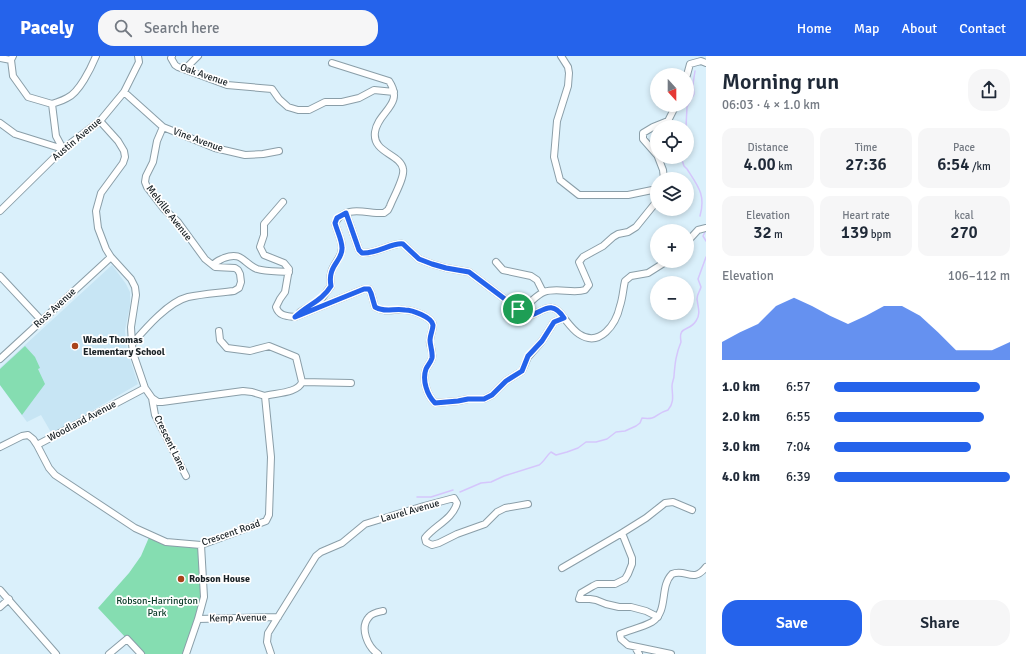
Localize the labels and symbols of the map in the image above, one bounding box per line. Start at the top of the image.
street label: Oak Avenue [178,61,230,89]
north arrow [650,68,694,112]
street label: Austin Avenue [50,115,104,163]
street label: Vine Avenue [171,125,225,155]
street label: Melville Avenue [144,183,194,243]
street label: Ross Avenue [31,285,79,331]
pin [501,292,535,326]
place label: Wade Thomas Elementary School [83,334,165,358]
marker: Wade Thomas Elementary School [70,341,80,351]
street label: Woodland Avenue [46,398,118,444]
street label: Crescent Lane [151,413,189,473]
street label: Laurel Avenue [379,497,441,525]
street label: Crescent Road [200,517,262,549]
place label: Robson House [189,573,250,585]
marker: Robson House [176,574,186,584]
park label: Robson-Harrington Park [116,595,198,619]
street label: Kemp Avenue [209,611,267,625]

